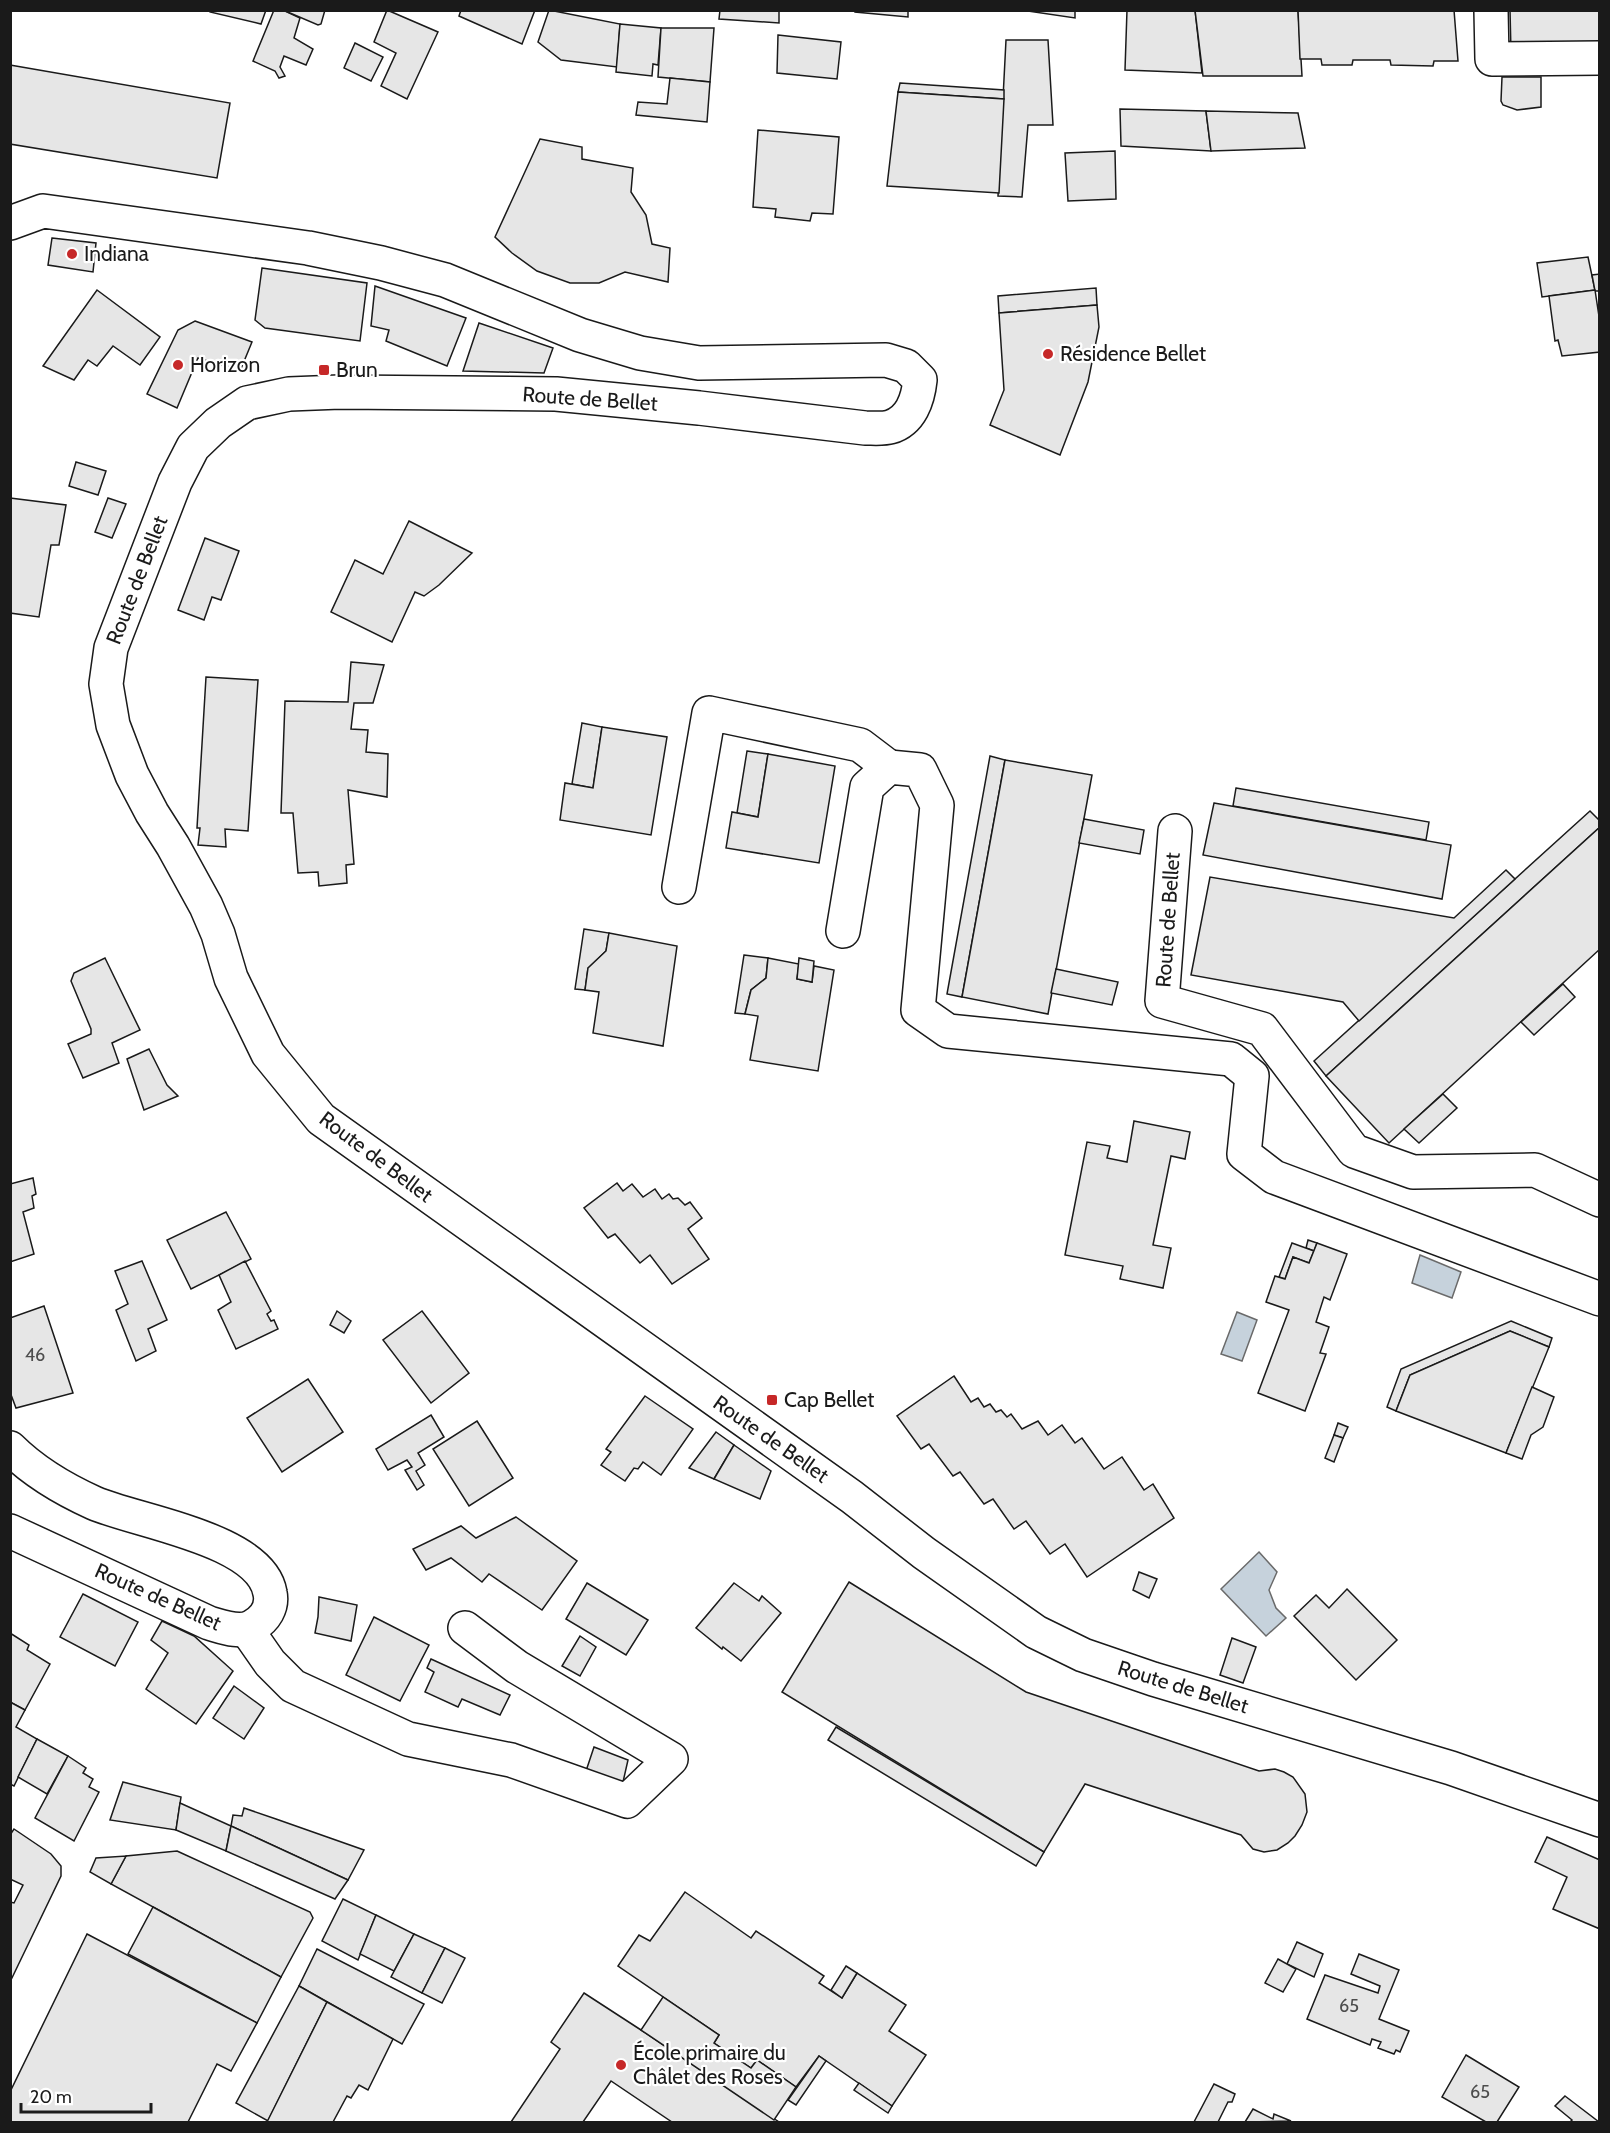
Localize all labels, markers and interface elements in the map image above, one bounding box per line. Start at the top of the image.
place label: Indiana [84,241,149,266]
marker: Indiana [65,247,79,261]
place label: Résidence Bellet [1060,341,1206,366]
marker: Résidence Bellet [1041,347,1055,361]
place label: Horizon [190,352,260,377]
place label: Brun [336,357,378,382]
marker: Horizon [171,358,185,372]
marker: Brun [317,363,331,377]
street label: Route de Bellet [522,381,658,416]
street label: Route de Bellet [101,512,172,647]
street label: Route de Bellet [1150,852,1185,988]
street label: Route de Bellet [315,1106,438,1207]
house number: 46 [25,1344,45,1366]
place label: Cap Bellet [784,1387,874,1412]
street label: Route de Bellet [709,1390,834,1488]
marker: Cap Bellet [765,1393,779,1407]
street label: Route de Bellet [91,1558,225,1635]
street label: Route de Bellet [1115,1655,1252,1718]
house number: 65 [1339,1995,1359,2017]
place label: École primaire du Châlet des Roses [633,2040,786,2089]
marker: École primaire du Châlet des Roses [614,2058,628,2072]
scale bar [21,2076,152,2114]
house number: 65 [1470,2081,1490,2103]
text: 20 m [30,2086,72,2108]

